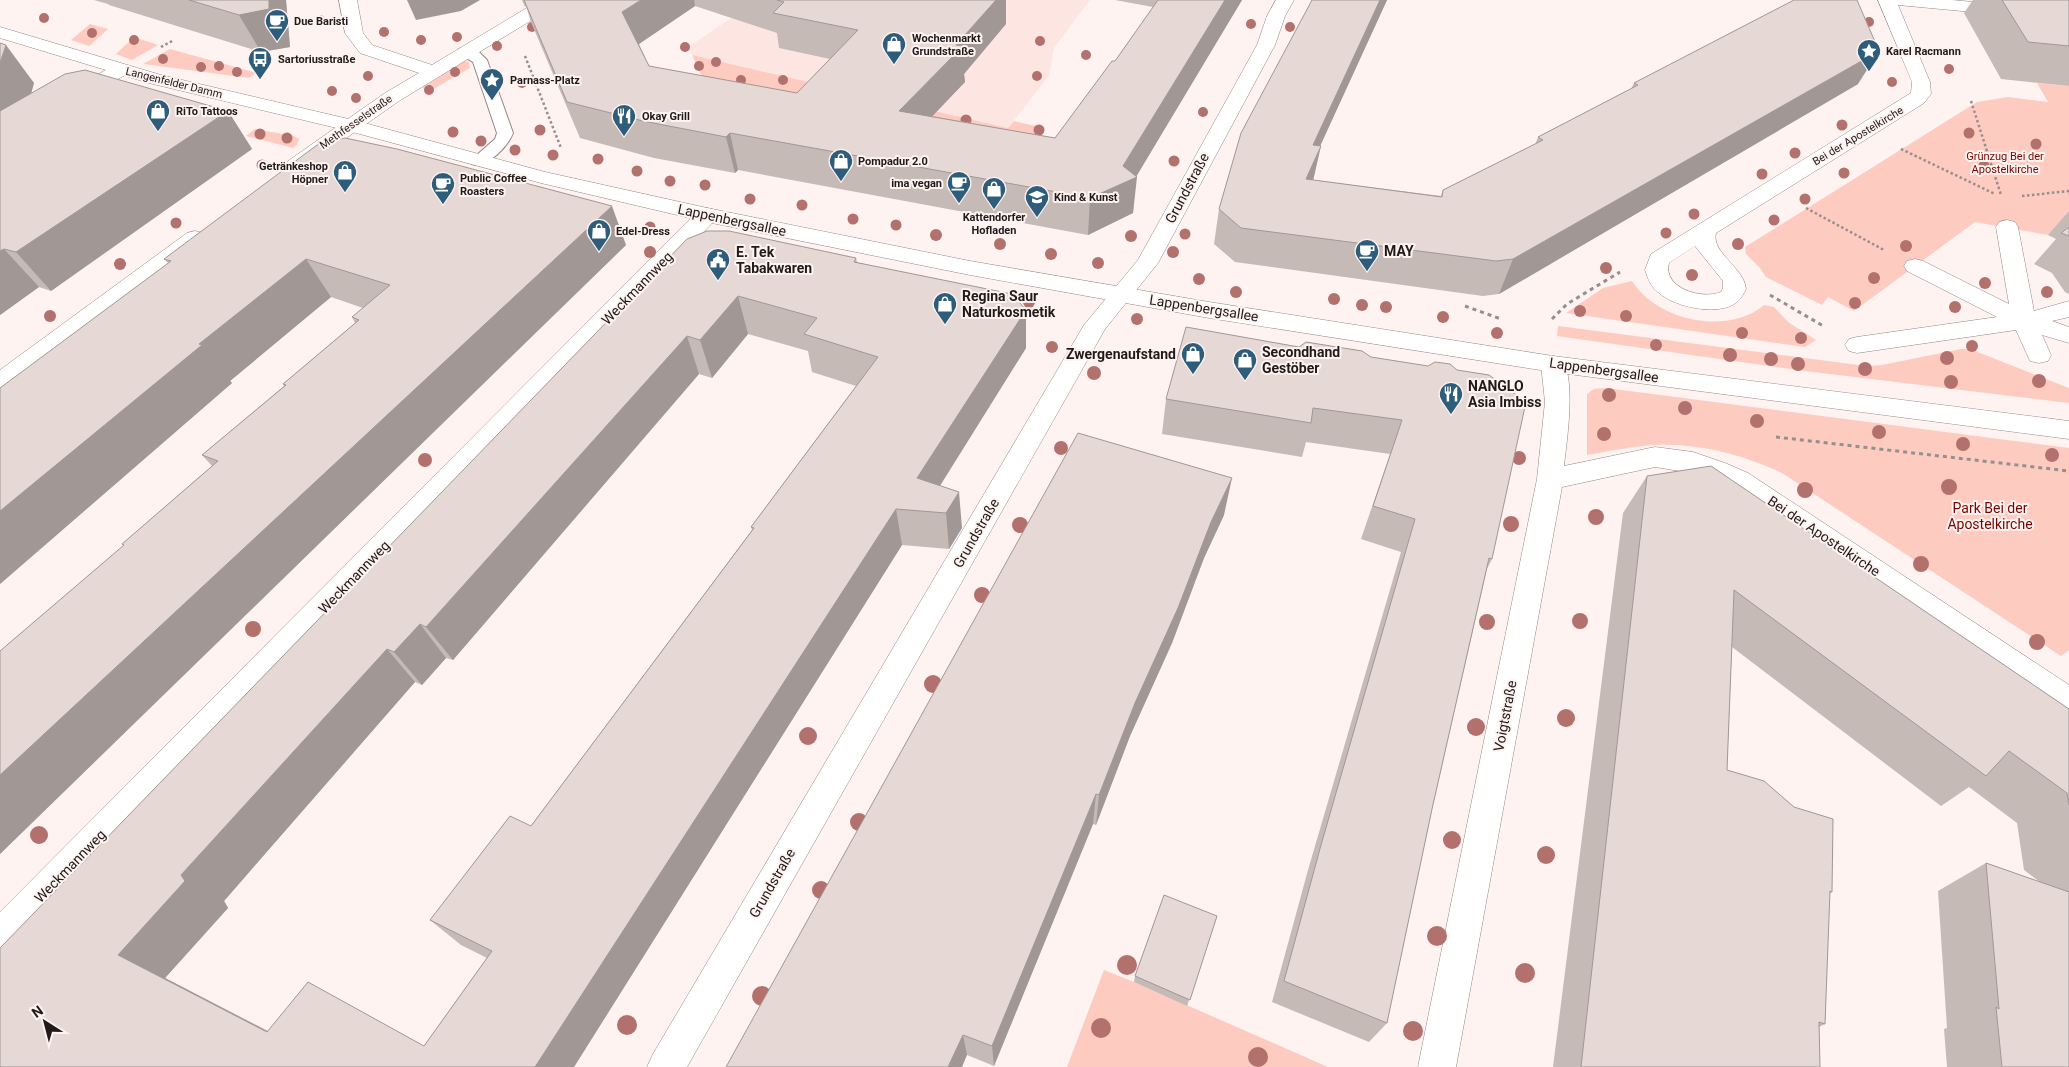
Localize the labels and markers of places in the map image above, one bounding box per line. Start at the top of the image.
cafe icon: Due Baristi [264,8,290,42]
place label: Due Baristi [294,15,348,28]
shop icon: Wochenmarkt Grundstraße [881,31,907,65]
place label: Wochenmarkt Grundstraße [912,32,981,58]
place icon: Karel Racmann [1856,38,1882,72]
place label: Karel Racmann [1886,45,1961,58]
bus stop icon: Sartoriusstraße [247,46,273,80]
place label: Sartoriusstraße [278,53,356,66]
place icon: Parnass-Platz [479,67,505,101]
place label: Parnass-Platz [510,74,580,87]
shop icon: RiTo Tattoos [145,98,171,132]
restaurant icon: Okay Grill [611,103,637,137]
place label: RiTo Tattoos [176,105,238,118]
place label: Okay Grill [642,110,690,123]
shop icon: Pompadur 2.0 [828,148,854,182]
place label: Pompadur 2.0 [858,155,928,168]
shop icon: Getränkeshop Höpner [332,159,358,193]
place label: Getränkeshop Höpner [259,160,328,186]
cafe icon: ima vegan [946,170,972,204]
cafe icon: Public Coffee Roasters [430,171,456,205]
place label: Public Coffee Roasters [460,172,527,198]
shop icon: Kattendorfer Hofladen [981,176,1007,210]
place label: ima vegan [891,177,942,190]
school or university icon: Kind & Kunst [1024,184,1050,218]
place label: Kind & Kunst [1054,191,1118,204]
place label: Kattendorfer Hofladen [963,211,1025,237]
shop icon: Edel-Dress [586,218,612,252]
place label: Edel-Dress [616,225,670,238]
cafe icon: MAY [1354,238,1380,272]
place label: MAY [1384,243,1414,259]
place label: E. Tek Tabakwaren [736,244,812,276]
public building icon: E. Tek Tabakwaren [705,247,731,281]
place label: Regina Saur Naturkosmetik [962,288,1056,320]
shop icon: Regina Saur Naturkosmetik [932,291,958,325]
shop icon: Zwergenaufstand [1180,341,1206,375]
place label: Secondhand Gestöber [1262,344,1340,376]
place label: Zwergenaufstand [1066,346,1176,362]
shop icon: Secondhand Gestöber [1232,347,1258,381]
place label: NANGLO Asia Imbiss [1468,378,1541,410]
restaurant icon: NANGLO Asia Imbiss [1438,381,1464,415]

